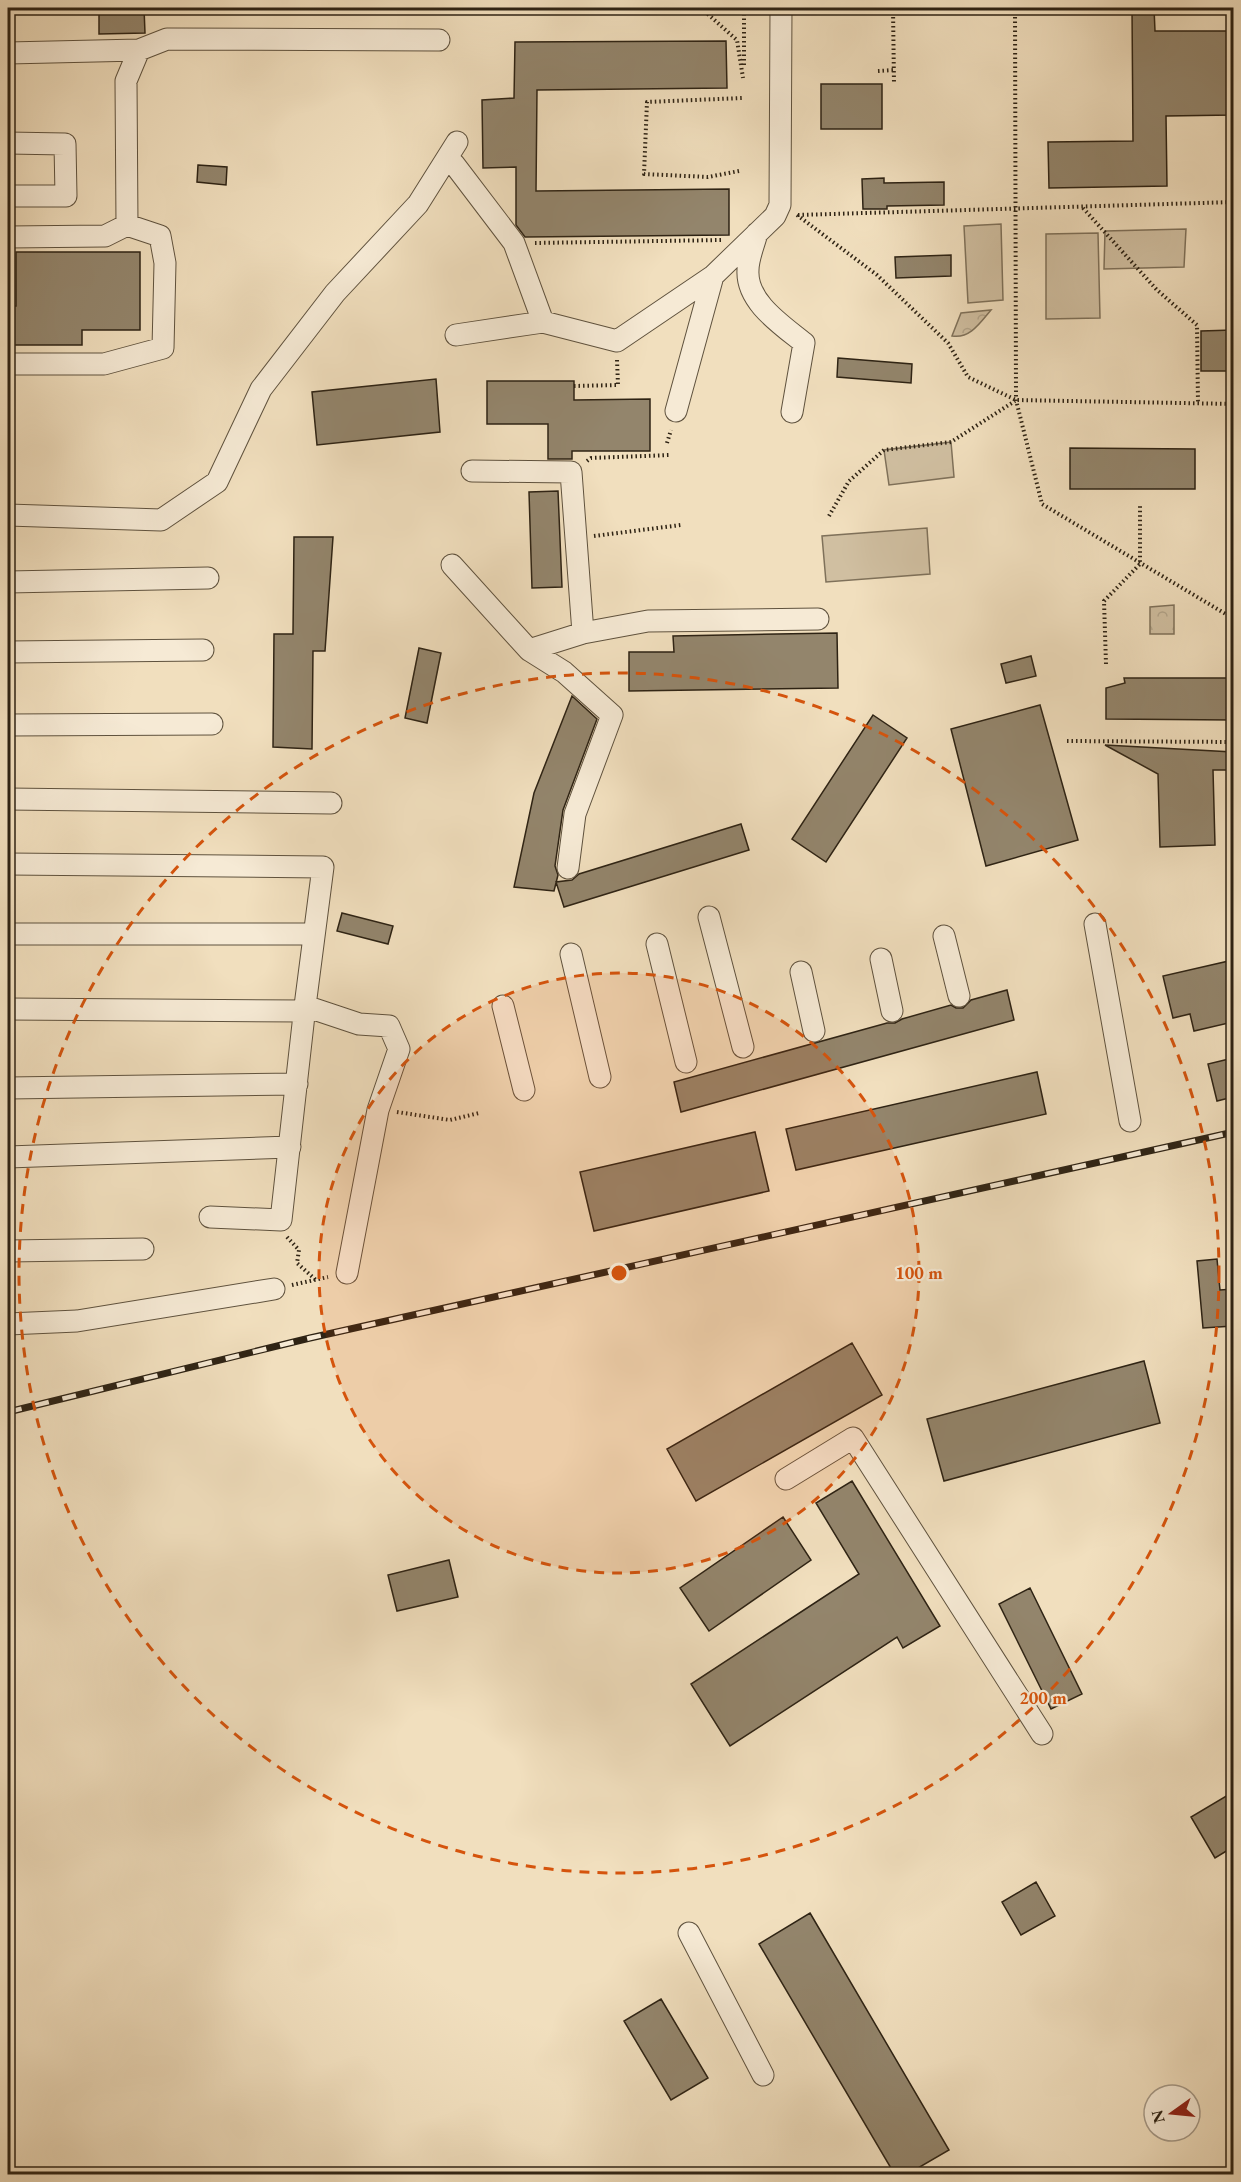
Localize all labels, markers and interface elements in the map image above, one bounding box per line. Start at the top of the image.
text: 100 m [895,1261,943,1284]
centre of rings [609,1263,629,1283]
text: 200 m [1019,1686,1067,1709]
north arrow [1142,2083,1202,2143]
text: N [1146,2108,1170,2126]

